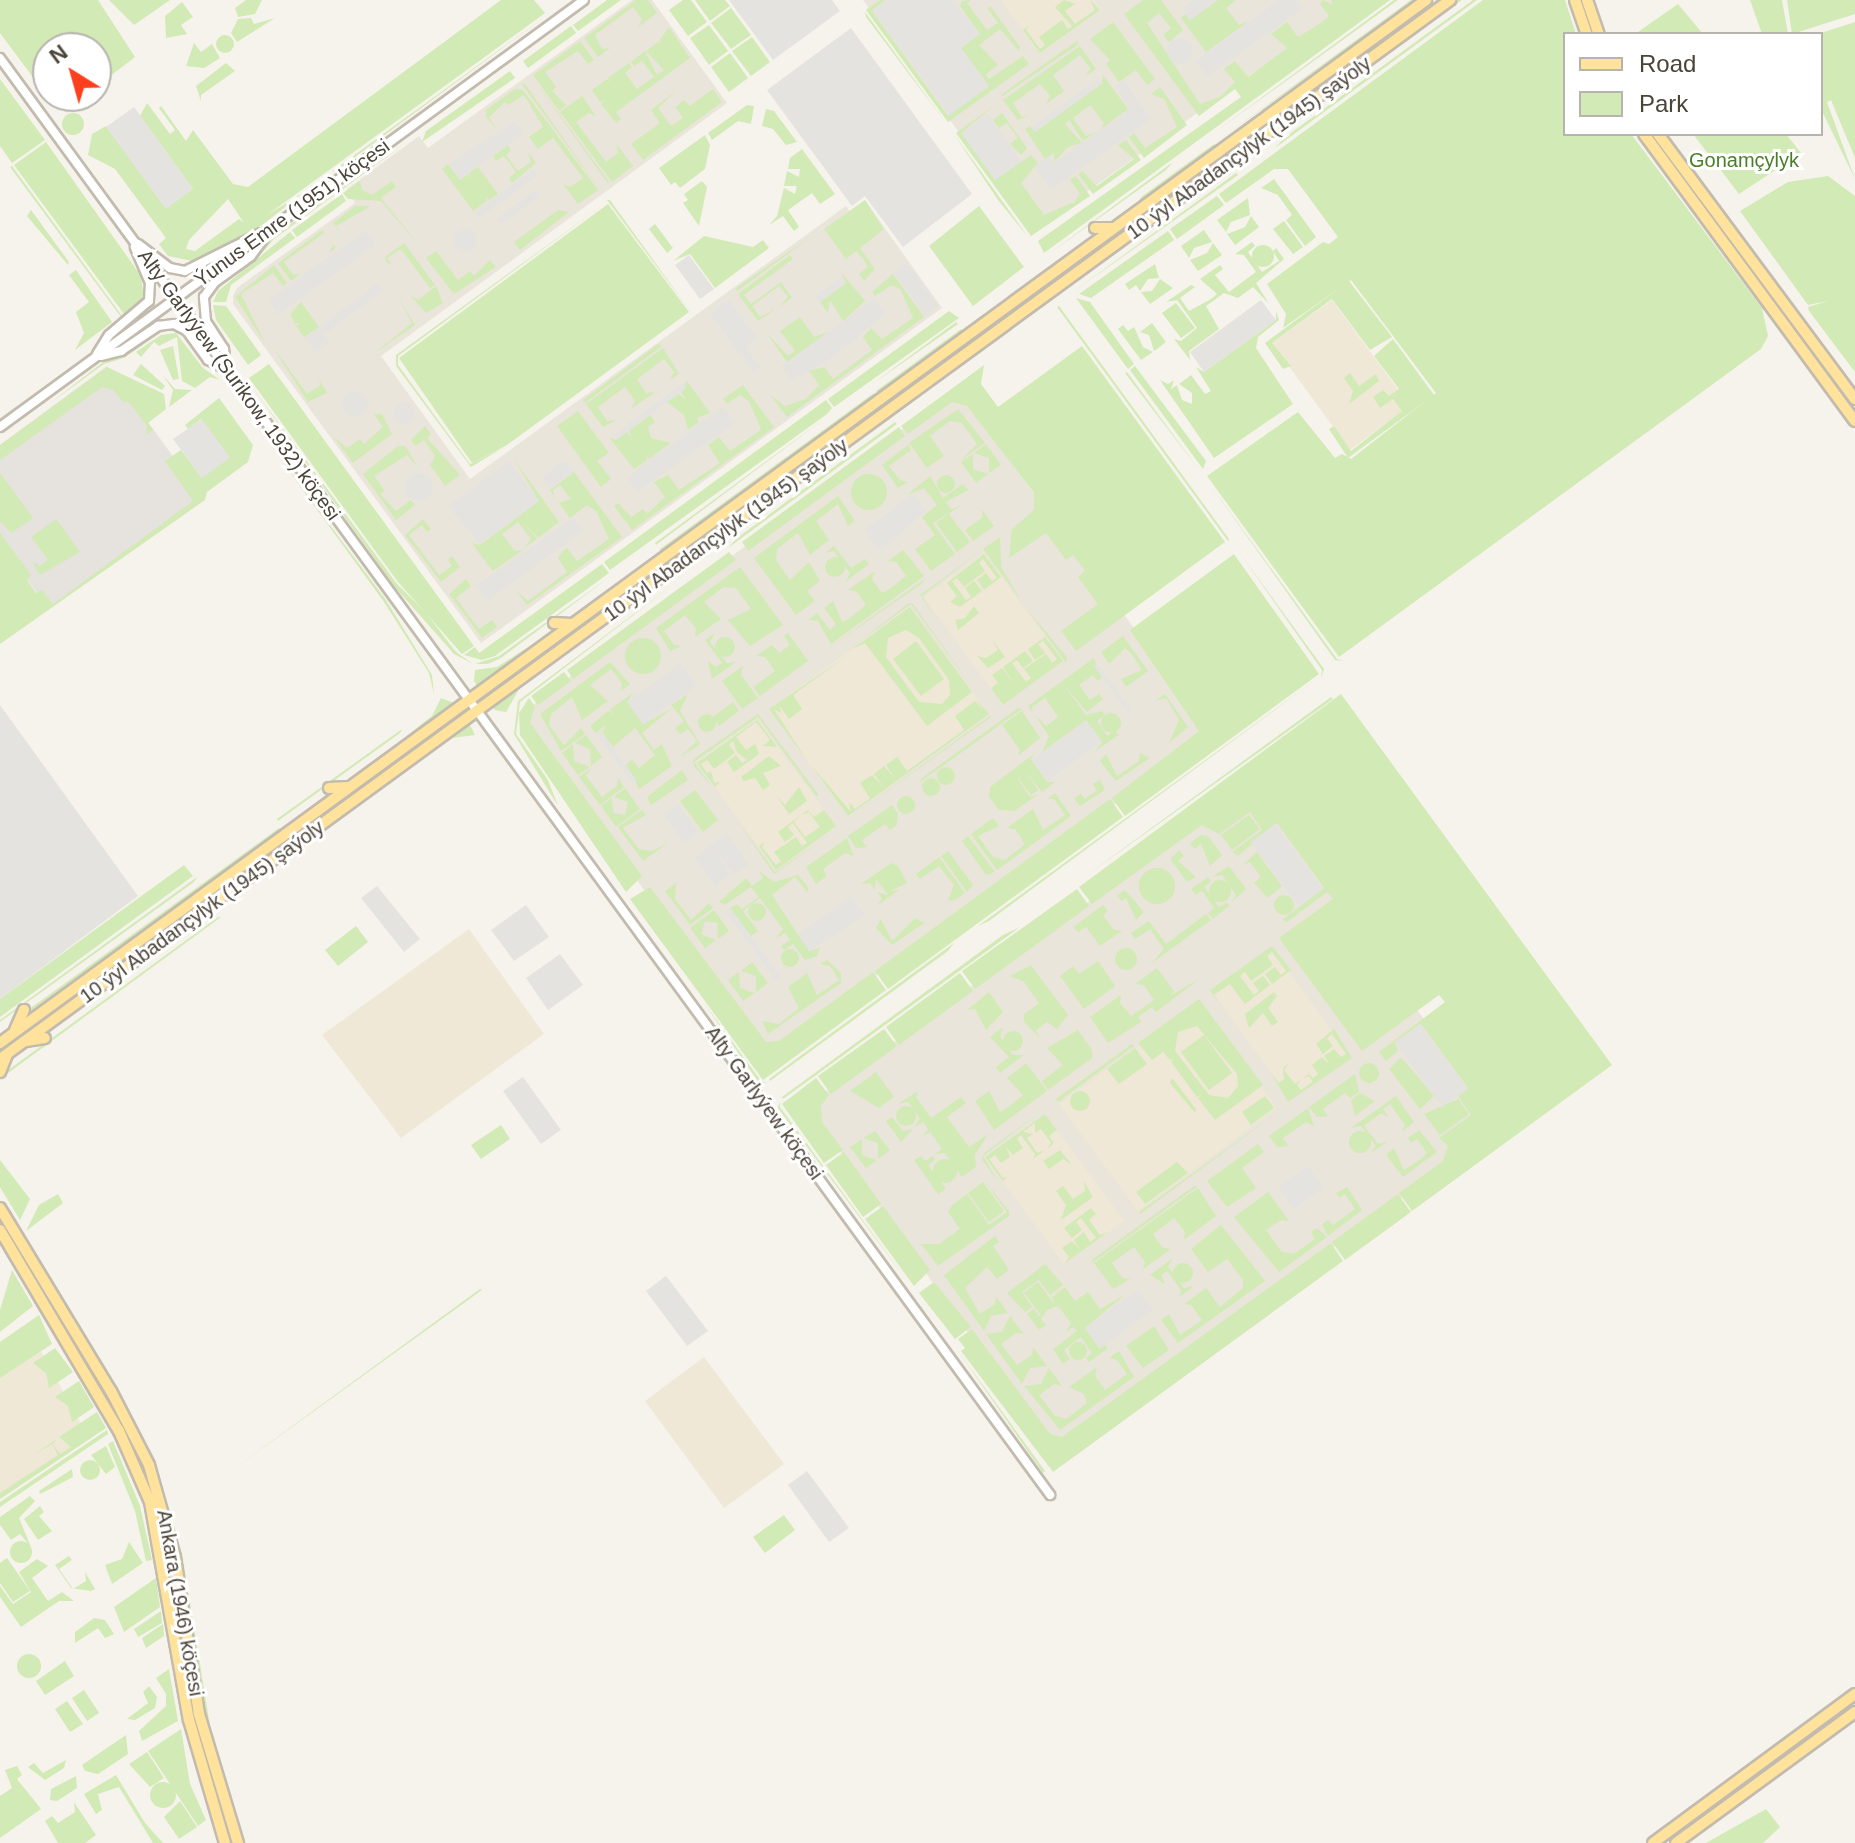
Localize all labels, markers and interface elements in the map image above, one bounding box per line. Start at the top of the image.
north arrow [32,32,112,112]
legend [1563,32,1823,136]
text: N [45,39,72,69]
text: Road [1639,50,1696,77]
street label: 10 ýyl Abadançylyk (1945) şaýoly [1122,51,1376,245]
text: Park [1639,90,1688,117]
street label: Ýunus Emre (1951) köçesi [190,134,394,292]
park label: Gonamçylyk [1689,148,1799,172]
street label: Alty Garlyýew (Surikow, 1932) köçesi [133,245,345,525]
street label: 10 ýyl Abadançylyk (1945) şaýoly [599,433,853,627]
street label: 10 ýyl Abadançylyk (1945) şaýoly [75,815,329,1009]
street label: Alty Garlyýew köçesi [700,1021,828,1185]
street label: Ankara (1946) köçesi [152,1508,208,1698]

